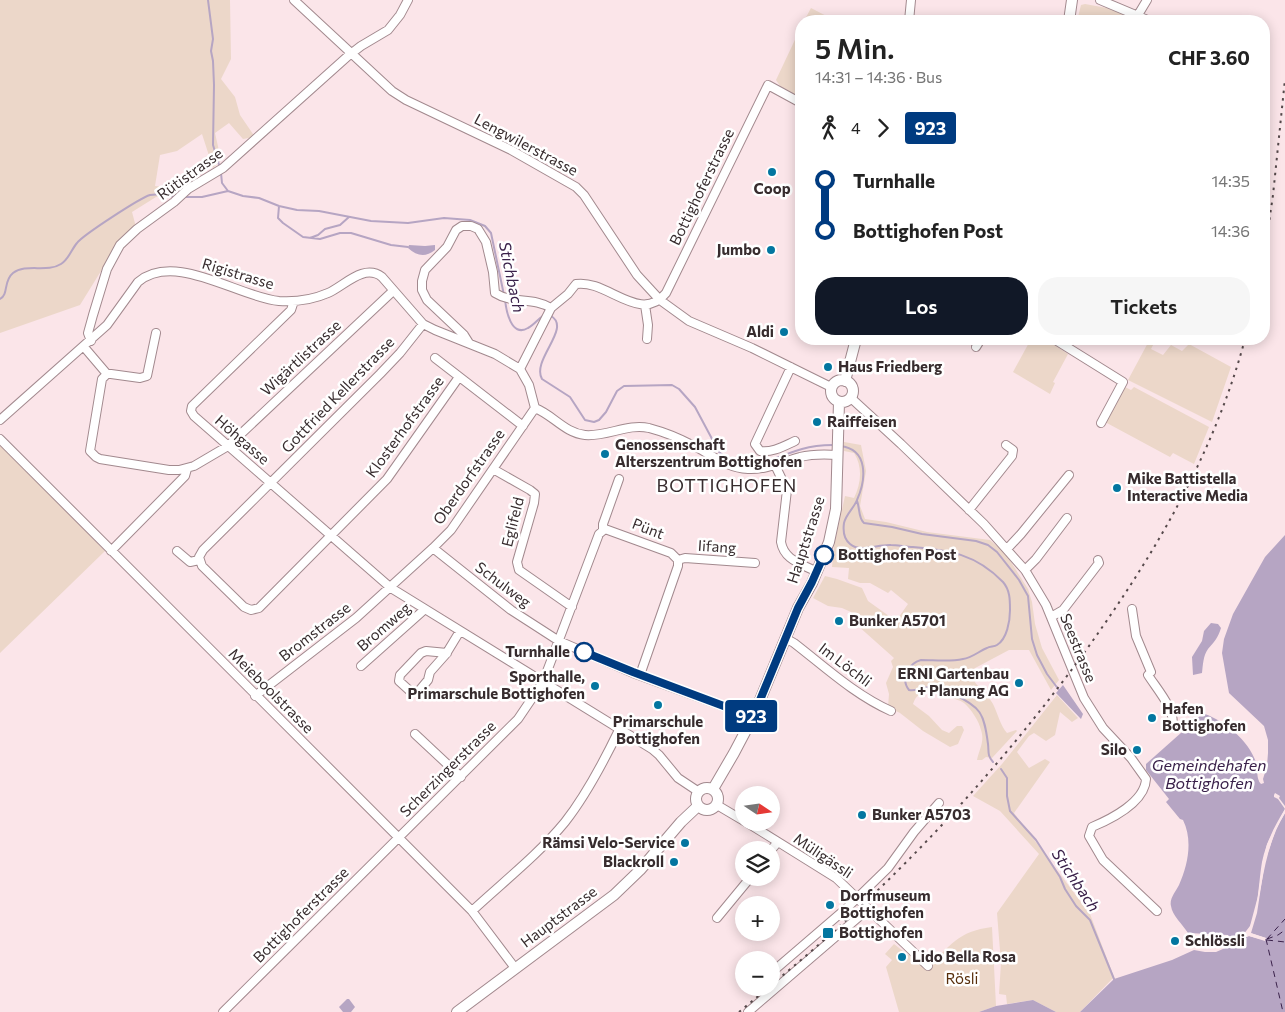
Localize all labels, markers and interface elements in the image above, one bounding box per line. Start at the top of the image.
text: 5 Min. [815,31,894,65]
text: CHF 3.60 [1168,46,1250,69]
text: 14:31 – 14:36 · Bus [815,67,942,86]
street label: Lengwilerstrasse [472,109,581,179]
icon: walk [815,114,843,142]
icon: forward [869,114,897,142]
text: 923 [915,117,946,139]
text: 4 [851,118,861,137]
street label: Bottighoferstrasse [665,125,737,248]
street label: Rütistrasse [153,143,226,203]
marker: Coop [766,166,778,178]
text: Turnhalle [853,169,935,192]
text: 14:35 [1211,171,1250,190]
place label: Coop [753,179,791,197]
text: Bottighofen Post [853,219,1003,242]
text: 14:36 [1211,221,1250,240]
water label: Stichbach [496,240,529,314]
place label: Jumbo [717,240,761,258]
marker: Jumbo [765,244,777,256]
street label: Rigistrasse [200,254,276,293]
button: Los [815,277,1028,335]
button: Tickets [1038,277,1250,335]
street label: Wigärtlistrasse [257,316,344,399]
place label: Aldi [746,322,774,340]
marker: Aldi [778,326,790,338]
street label: Gottfried Kellerstrasse [277,333,397,456]
place label: Haus Friedberg [838,357,942,375]
marker: Haus Friedberg [822,361,834,373]
street label: Klosterhofstrasse [361,372,447,481]
street label: Höhgasse [212,411,274,468]
place label: Raiffeisen [827,412,897,430]
marker: Raiffeisen [811,416,823,428]
street label: Oberdorfstrasse [429,425,508,528]
place label: Genossenschaft Alterszentrum Bottighofen [615,435,802,470]
marker: Genossenschaft Alterszentrum Bottighofen [599,448,611,460]
place label: Mike Battistella Interactive Media [1127,469,1248,504]
district label: BOTTIGHOFEN [657,474,797,496]
marker: Mike Battistella Interactive Media [1111,482,1123,494]
street label: Hauptstrasse [782,494,828,586]
street label: Eglifeld [497,495,527,549]
street label: Pünt [630,514,667,542]
street label: Iifang [697,536,737,556]
marker: Bottighofen Post [814,545,834,565]
place label: Bottighofen Post [838,545,956,563]
street label: Schulweg [472,558,535,611]
street label: Bromstrasse [275,598,354,665]
street label: Bromweg [353,598,414,654]
place label: Bunker A5701 [849,611,946,629]
street label: Seestrasse [1057,611,1101,685]
marker: Bunker A5701 [833,615,845,627]
street label: Im Löchli [816,639,876,690]
place label: Turnhalle [505,642,570,660]
marker: Turnhalle [574,642,594,662]
street label: Meieboolstrasse [225,644,318,737]
place label: ERNI Gartenbau + Planung AG [898,664,1009,699]
place label: Sporthalle, Primarschule Bottighofen [408,667,585,702]
marker: ERNI Gartenbau + Planung AG [1013,677,1025,689]
marker: Sporthalle, Primarschule Bottighofen [589,680,601,692]
marker: Primarschule Bottighofen [652,699,664,711]
place label: Hafen Bottighofen [1162,699,1246,734]
line badge: 923 [722,700,780,732]
text: 923 [735,705,767,727]
place label: Primarschule Bottighofen [613,712,703,747]
marker: Hafen Bottighofen [1146,712,1158,724]
street label: Scherzingerstrasse [396,716,499,820]
place label: Silo [1101,740,1127,758]
marker: Silo [1131,744,1143,756]
water label: Gemeindehafen Bottighofen [1152,755,1266,792]
north arrow [735,786,780,831]
map controls [735,786,780,996]
place label: Bunker A5703 [872,805,971,823]
marker: Bunker A5703 [856,809,868,821]
street label: Müligässli [791,829,857,881]
place label: Rämsi Velo-Service [542,833,675,851]
marker: Rämsi Velo-Service [679,837,691,849]
button: layers [735,841,780,886]
water label: Stichbach [1048,845,1104,915]
place label: Blackroll [603,852,664,870]
marker: Blackroll [668,856,680,868]
street label: Bottighoferstrasse [249,863,352,966]
street label: Hauptstrasse [517,882,600,951]
place label: Dorfmuseum Bottighofen [840,886,930,921]
button: + [735,896,780,941]
marker: Dorfmuseum Bottighofen [824,899,836,911]
place label: Bottighofen [839,923,923,941]
marker: Bottighofen [821,926,835,940]
place label: Schlössli [1185,931,1245,949]
marker: Schlössli [1169,935,1181,947]
place label: Lido Bella Rosa [912,947,1016,965]
button: − [735,951,780,996]
marker: Lido Bella Rosa [896,951,908,963]
park label: Rösli [946,969,978,987]

